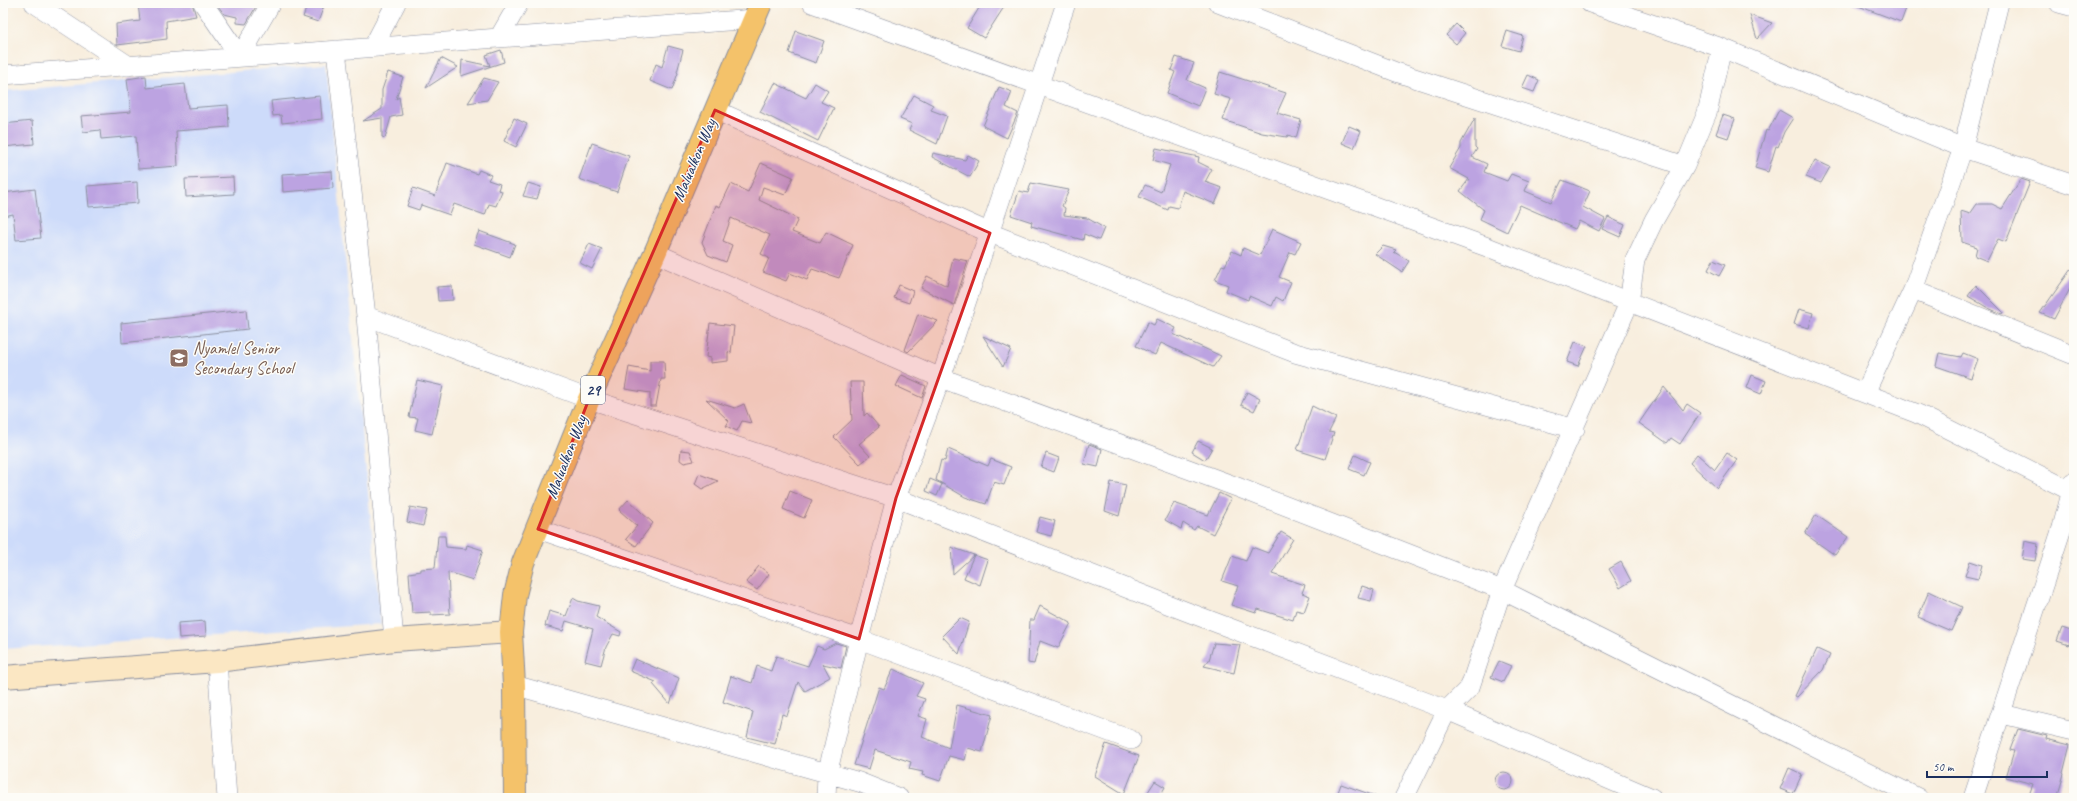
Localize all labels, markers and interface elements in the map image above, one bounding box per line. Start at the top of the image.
street label: Malualkon Way [667,115,721,204]
place label: Nyamlel Senior Secondary School [193,338,296,379]
school or university icon: Nyamlel Senior Secondary School [168,347,190,369]
road number: 29 [581,376,605,404]
street label: Malualkon Way [541,411,592,502]
scale bar [1927,753,2047,779]
text: 50 m [1933,759,1955,775]

